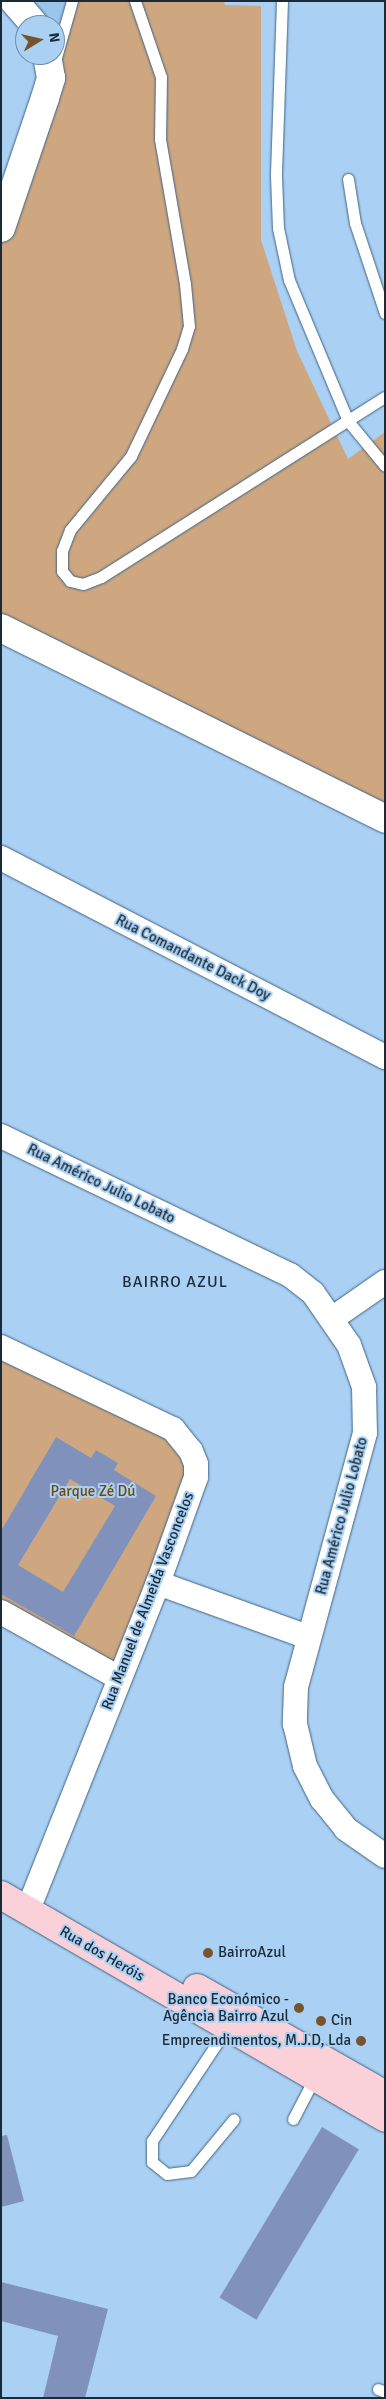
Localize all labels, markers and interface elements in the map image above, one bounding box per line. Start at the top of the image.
north arrow [15,15,65,65]
text: N [45,32,63,44]
street label: Rua Comandante Dack Doy [113,911,273,1005]
street label: Rua Américo Julio Lobato [24,1140,178,1228]
district label: BAIRRO AZUL [121,1272,229,1292]
street label: Rua Américo Julio Lobato [312,1435,372,1597]
park label: Parque Zé Dú [51,1483,135,1501]
street label: Rua Manuel de Almeida Vasconcelos [98,1490,198,1712]
street label: Rua dos Heróis [56,1923,148,1985]
place label: BairroAzul [218,1944,286,1962]
marker: BairroAzul [202,1947,214,1959]
place label: Banco Económico - Agência Bairro Azul [163,1990,289,2025]
marker: Banco Económico - Agência Bairro Azul [293,2002,305,2014]
place label: Cin [331,2012,352,2030]
marker: Cin [315,2015,327,2027]
place label: Empreendimentos, M.J.D, Lda [162,2032,351,2050]
marker: Empreendimentos, M.J.D, Lda [355,2035,367,2047]

